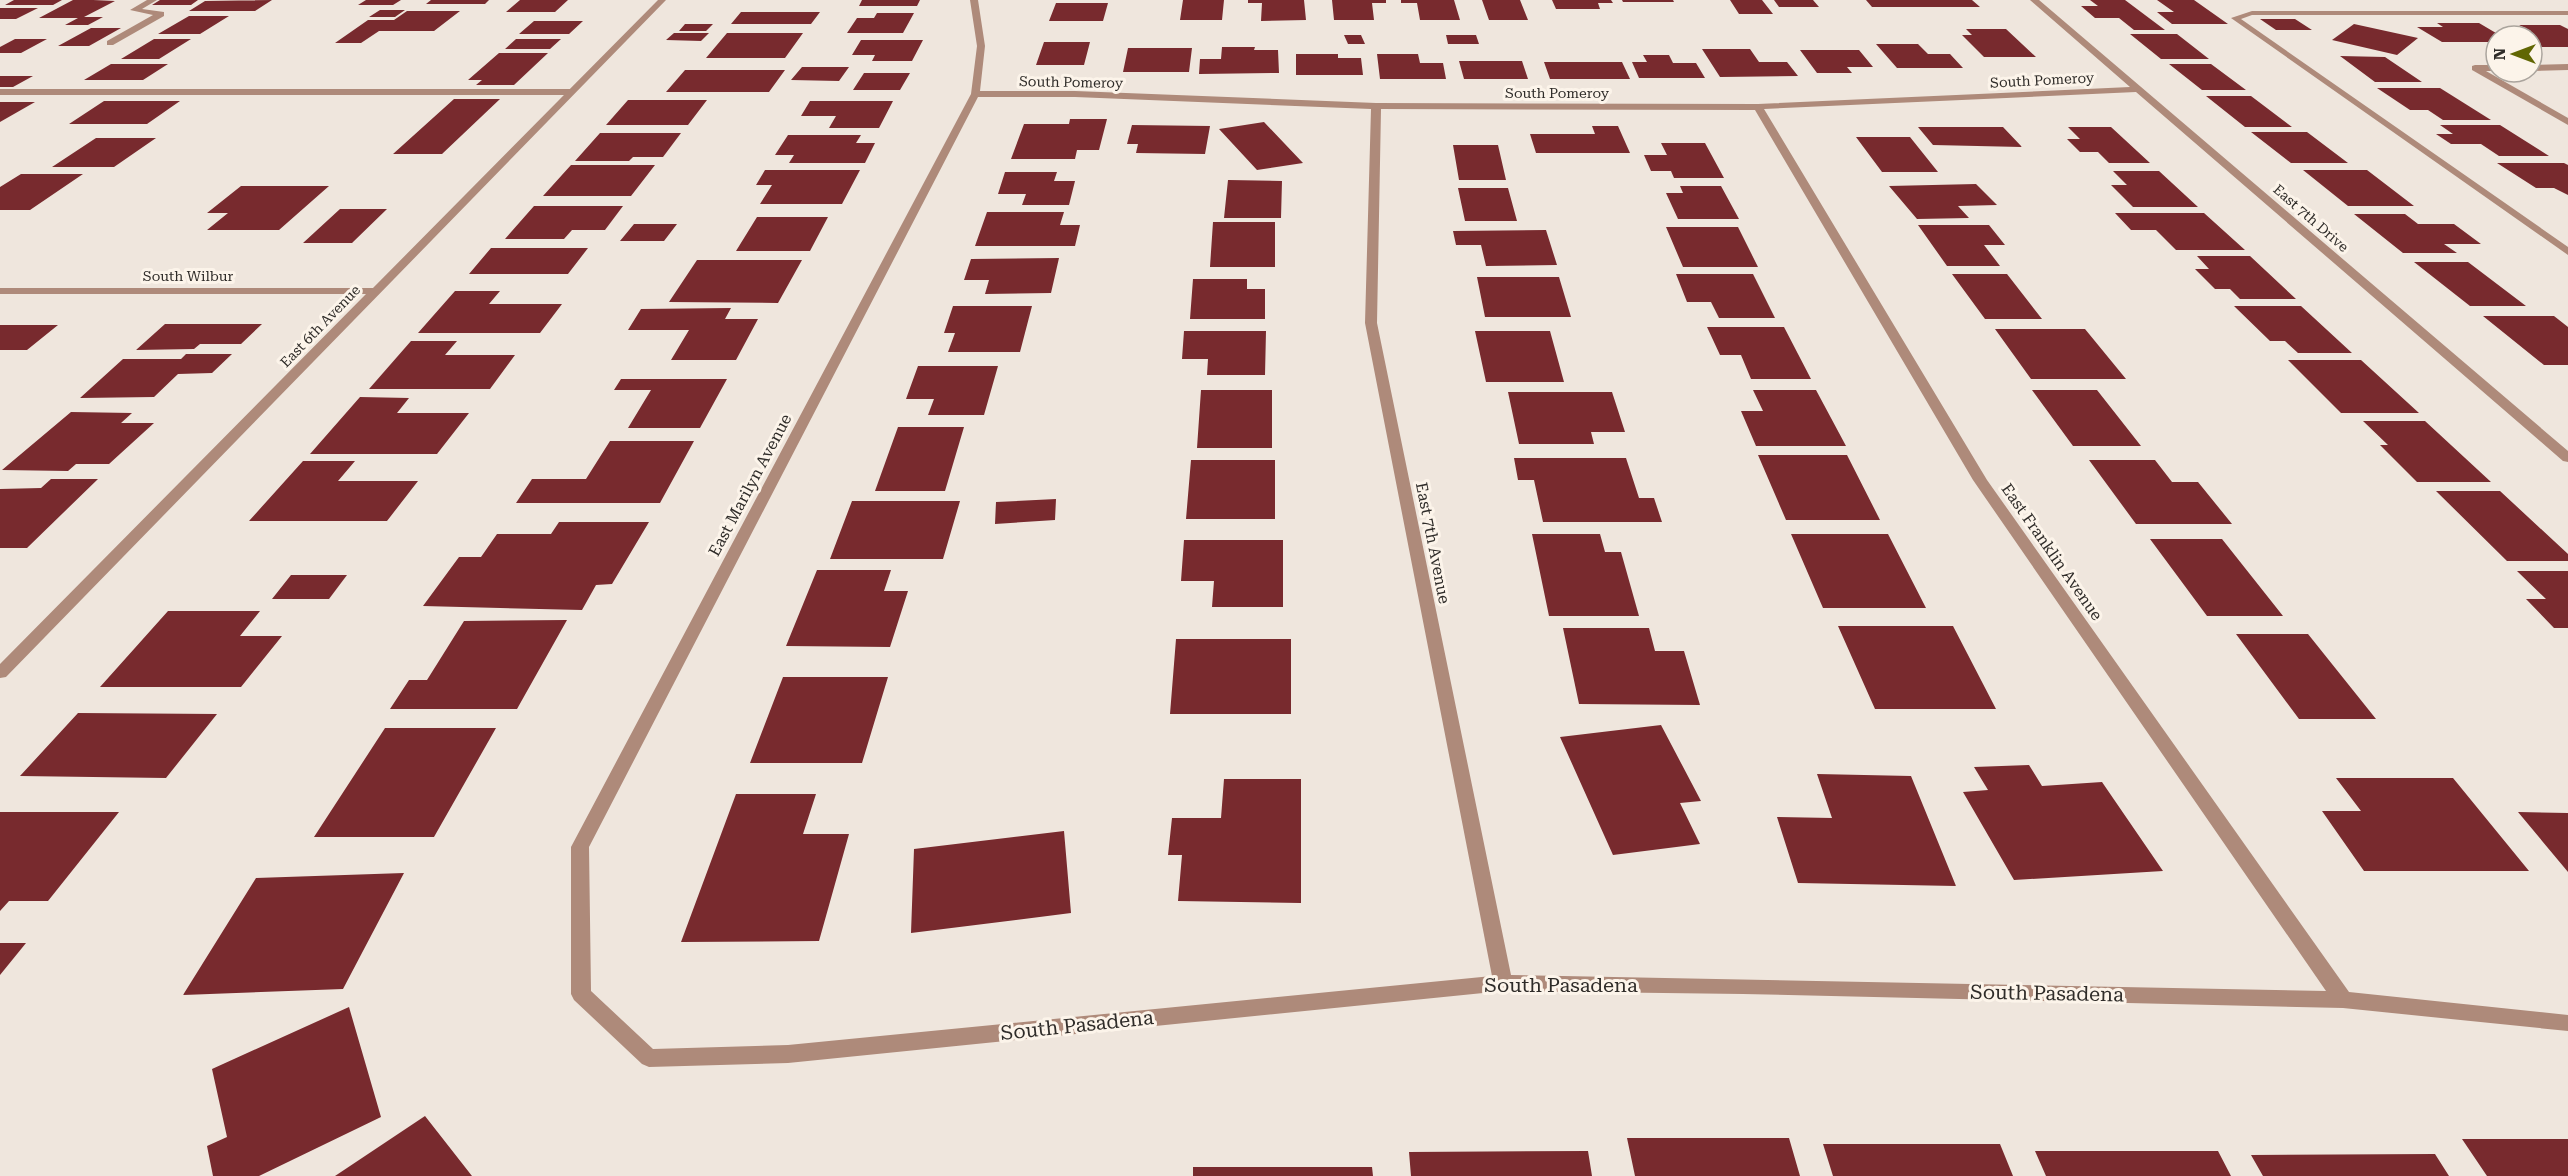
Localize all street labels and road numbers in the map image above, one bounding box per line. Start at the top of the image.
street label: South Pomeroy [1990,69,2095,91]
street label: South Pomeroy [1019,73,1124,91]
street label: South Pomeroy [1505,85,1610,101]
street label: East 7th Drive [2270,181,2352,255]
street label: South Wilbur [143,268,234,284]
street label: East 6th Avenue [277,281,363,370]
street label: East Marilyn Avenue [704,411,796,559]
street label: East Franklin Avenue [1998,480,2107,624]
street label: East 7th Avenue [1412,481,1454,606]
street label: South Pasadena [1484,973,1638,997]
street label: South Pasadena [1970,980,2124,1006]
street label: South Pasadena [999,1005,1155,1045]

